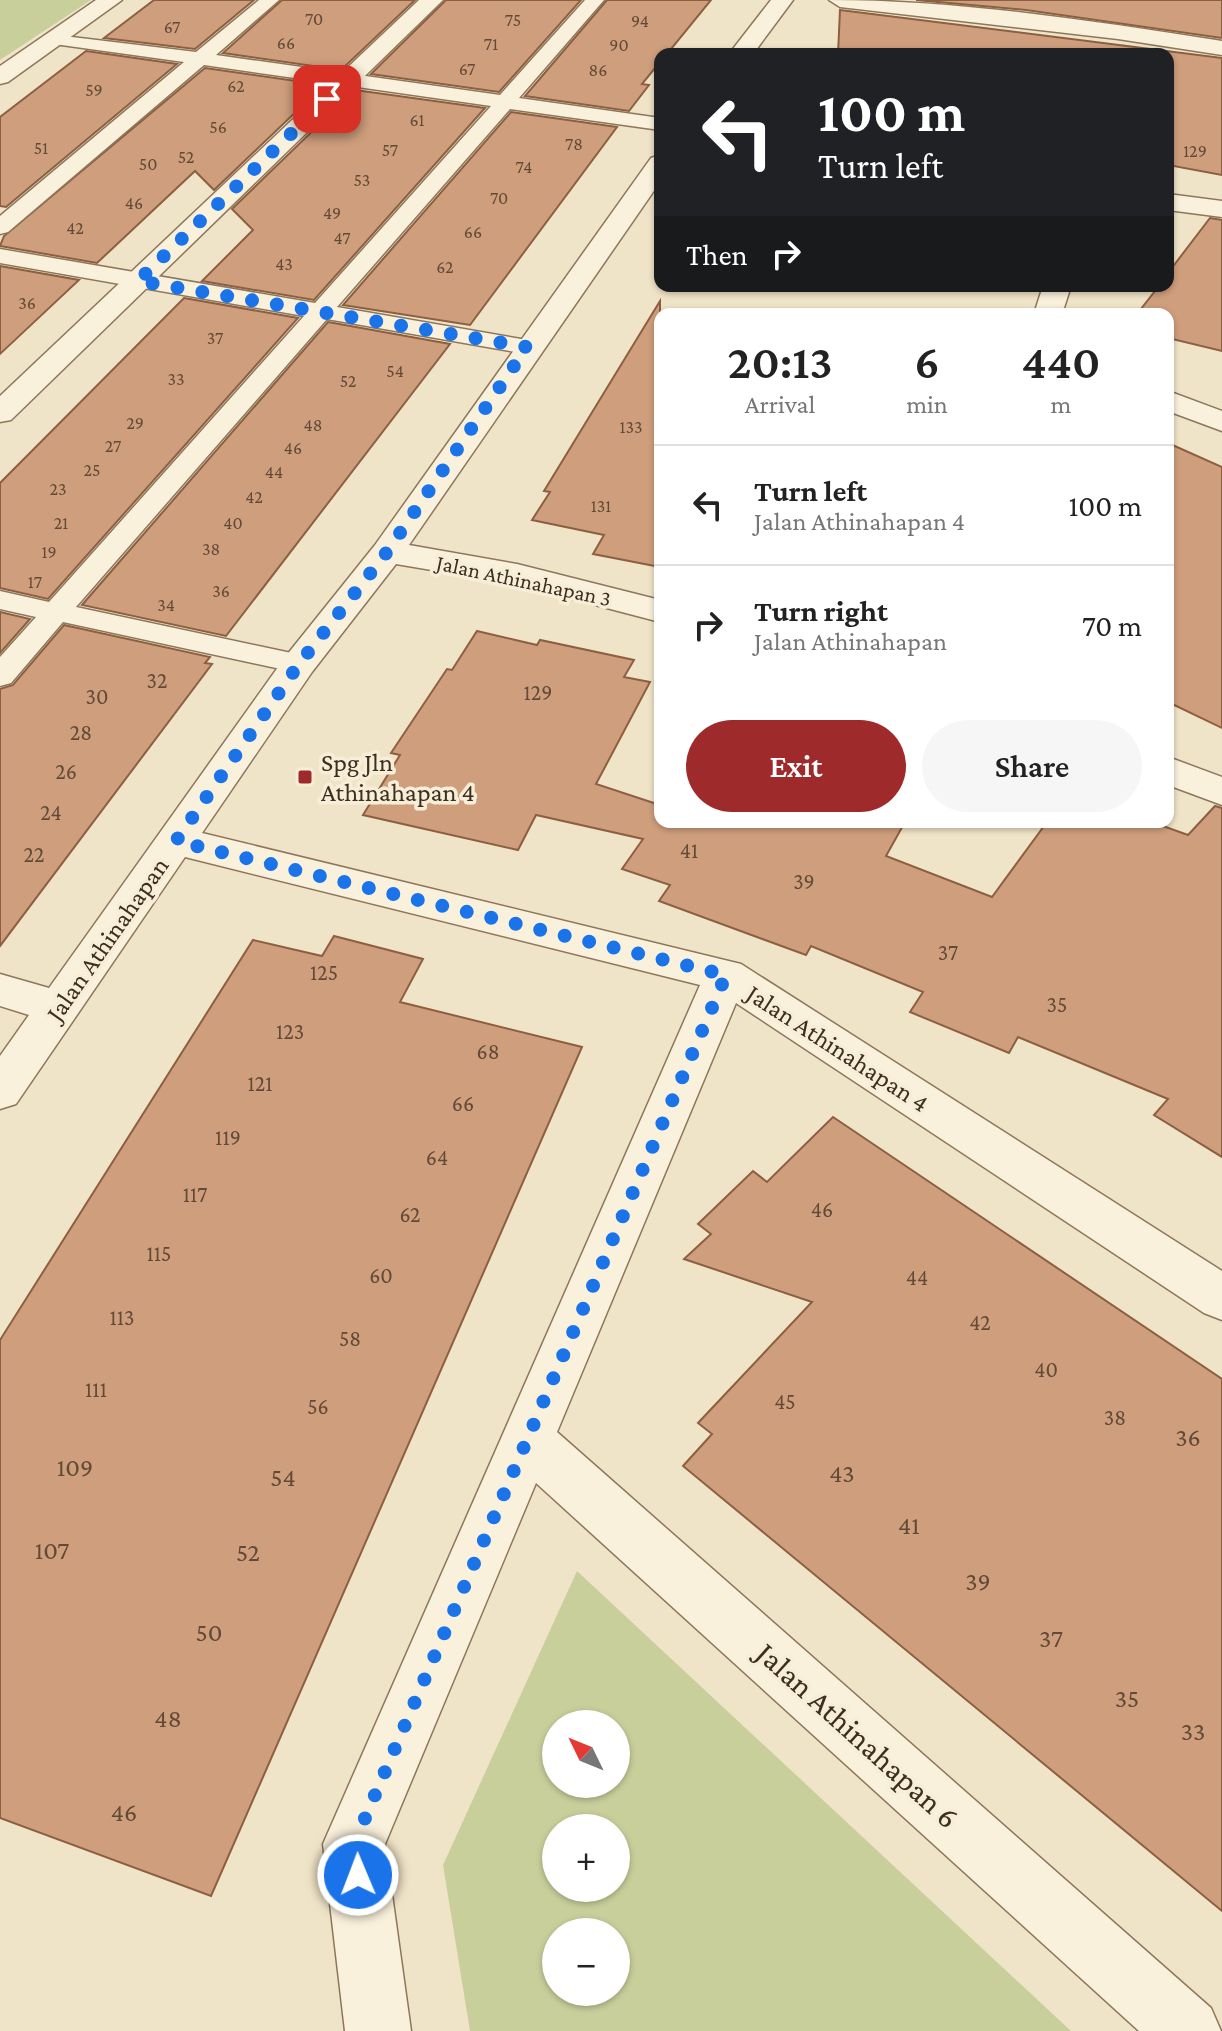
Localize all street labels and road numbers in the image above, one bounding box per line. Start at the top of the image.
street label: Jalan Athinahapan 3 [432,549,613,611]
street label: Jalan Athinahapan [39,852,175,1028]
street label: Jalan Athinahapan 4 [740,978,934,1118]
street label: Jalan Athinahapan 6 [747,1633,967,1835]

